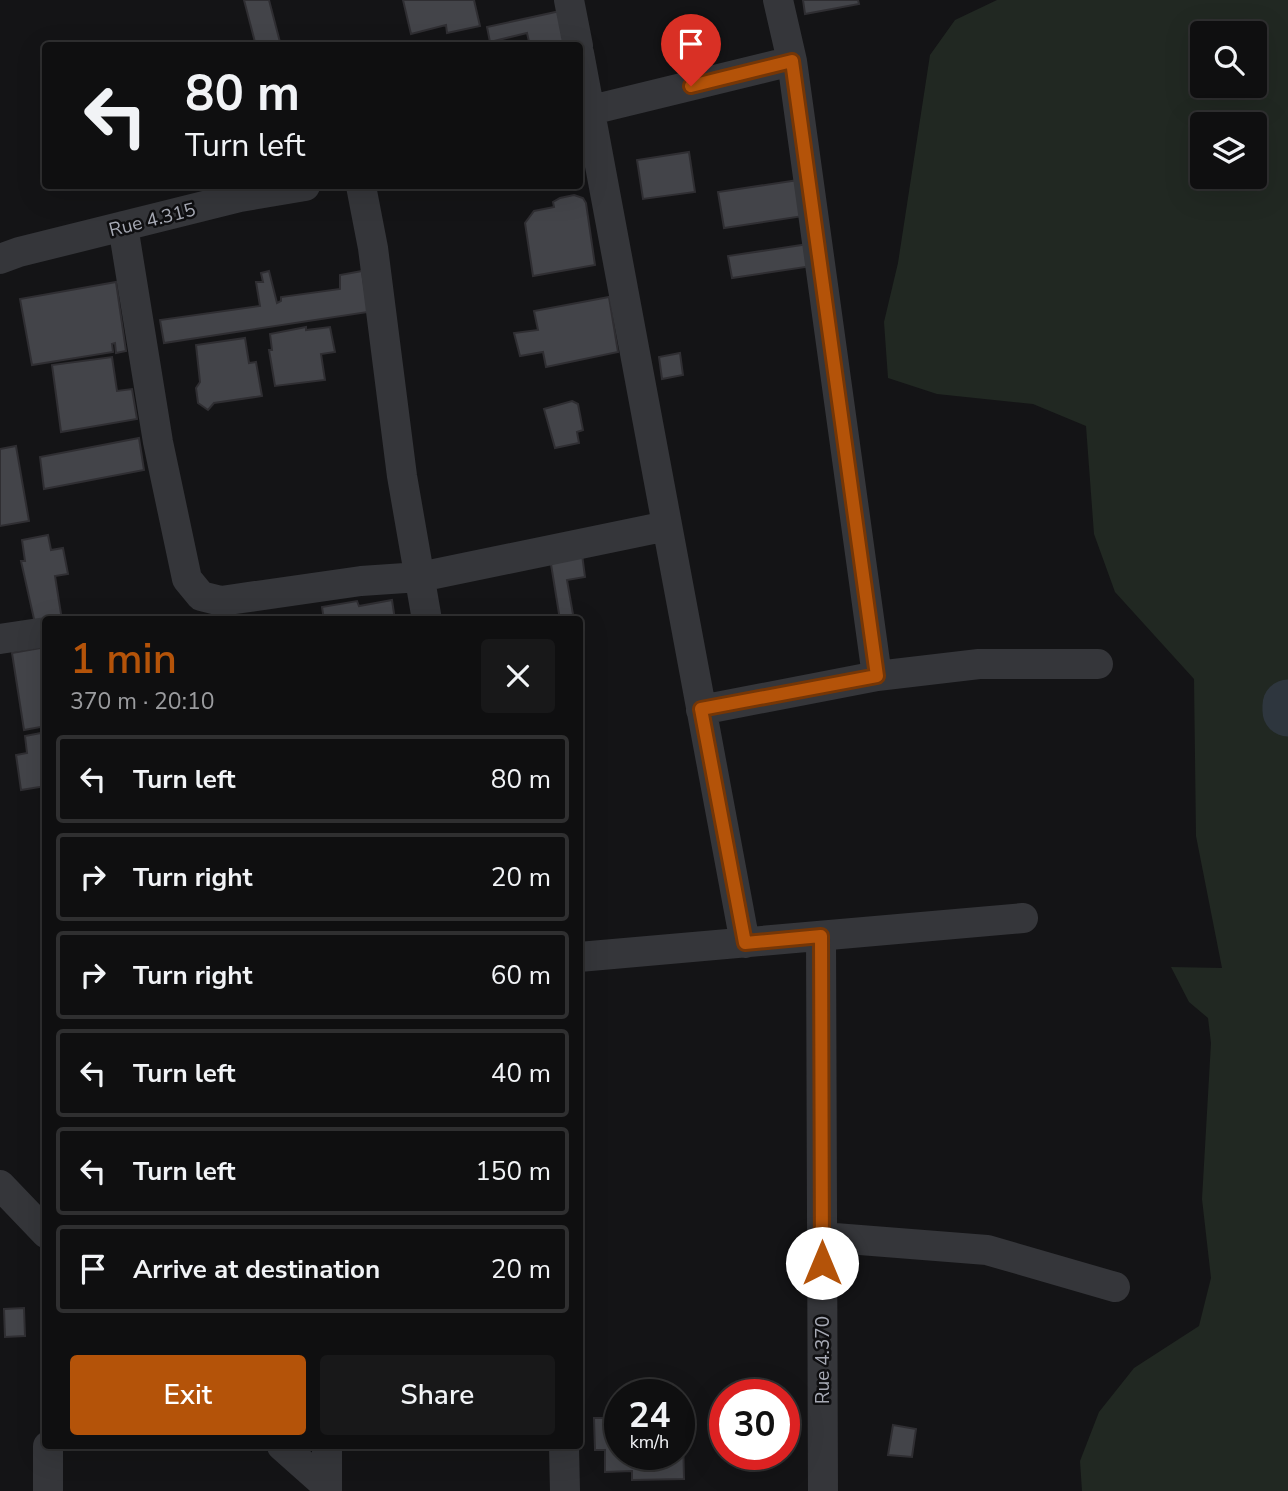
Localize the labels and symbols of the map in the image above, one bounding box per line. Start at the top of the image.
pin [661,14,721,86]
street label: Rue 4.315 [106,197,198,243]
position arrow [785,1226,859,1300]
street label: Rue 4.370 [810,1316,836,1404]
speed limit sign: 30 [709,1379,800,1470]

